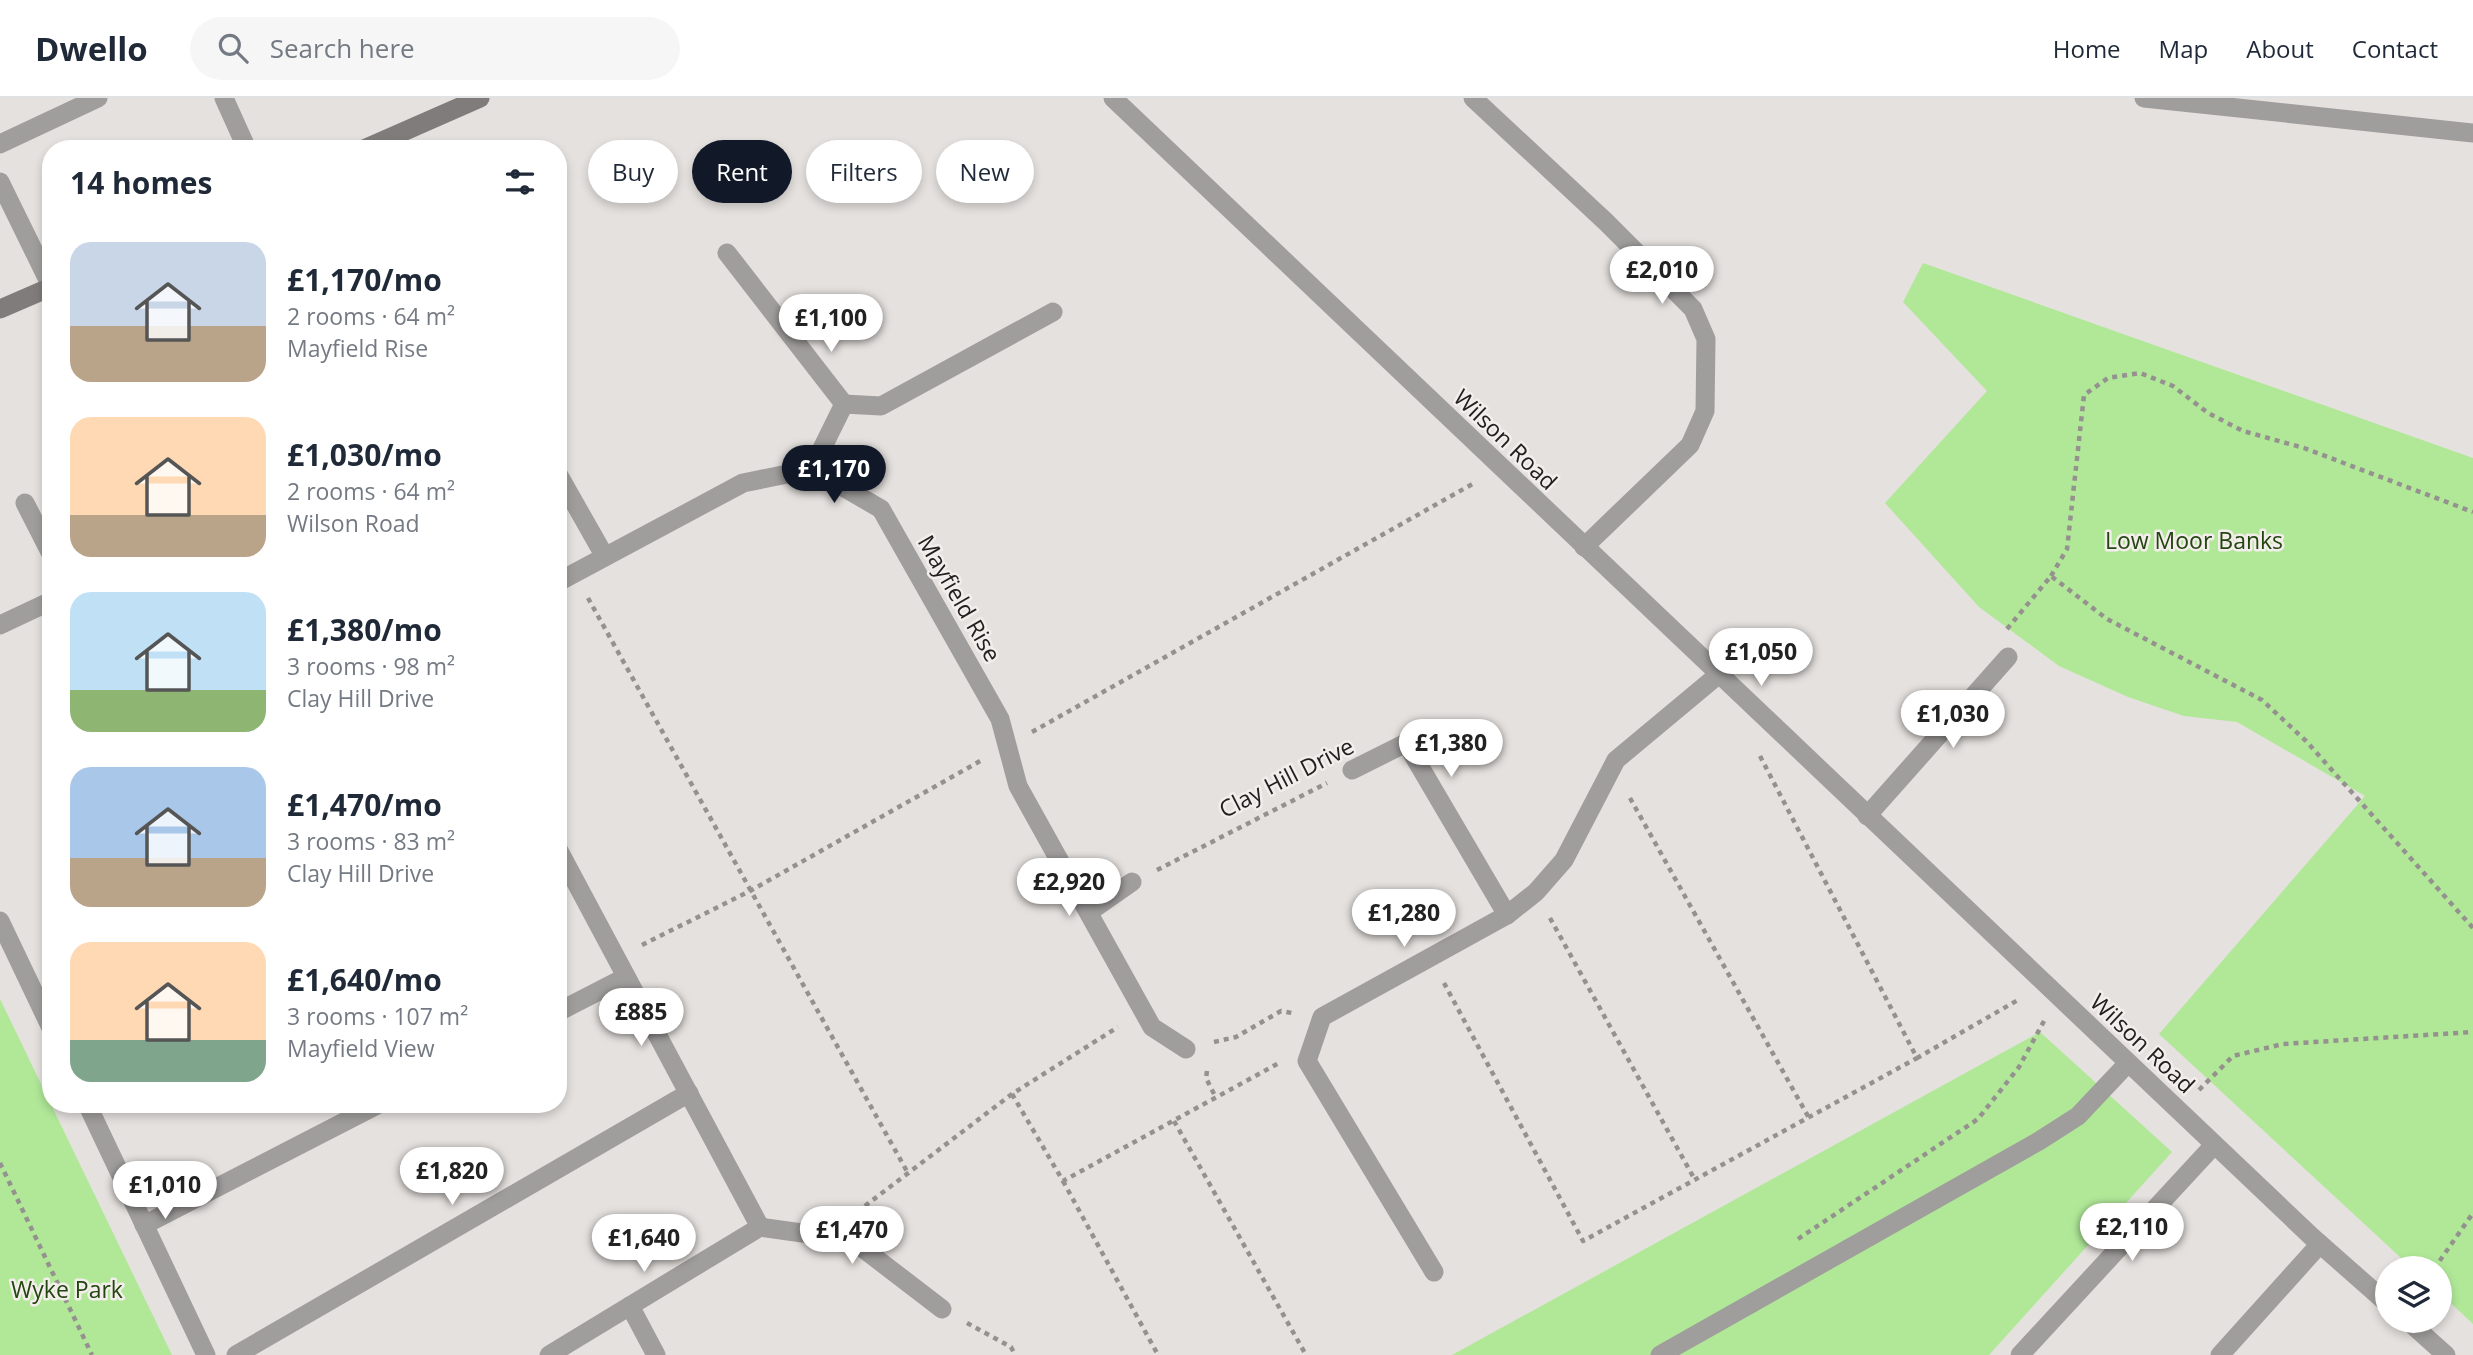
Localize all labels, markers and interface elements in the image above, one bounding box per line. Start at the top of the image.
search box [190,17,680,80]
text: Dwello [35,26,148,71]
icon: search [214,29,252,67]
text: Search here [270,30,415,66]
text: Home [2053,32,2121,65]
text: Map [2159,32,2208,65]
text: About [2246,32,2314,65]
text: Contact [2352,32,2438,65]
chip: Buy [588,140,678,203]
chip: Rent [692,140,792,203]
chip: Filters [806,140,922,203]
chip: New [936,140,1034,203]
text: 14 homes [70,162,213,203]
icon: filters [501,163,539,201]
pin: £2,010 [1605,246,1719,306]
text: £2,010 [1626,253,1698,285]
text: £1,170/mo [287,259,442,300]
icon: home [126,270,210,354]
pin: £1,100 [774,294,888,354]
text: 2 rooms · 64 m² [287,300,455,332]
text: £1,100 [795,301,867,333]
text: Mayfield Rise [287,332,428,364]
street label: Wilson Road [1447,381,1565,497]
text: £1,030/mo [287,434,442,475]
icon: home [126,445,210,529]
pin: £1,170 [777,446,891,505]
text: £1,170 [798,452,870,484]
text: 2 rooms · 64 m² [287,475,455,507]
text: Wilson Road [287,507,420,539]
park label: Low Moor Banks [2105,524,2283,556]
street label: Mayfield Rise [911,529,1009,667]
text: £1,380/mo [287,609,442,650]
icon: home [126,620,210,704]
pin: £1,050 [1704,628,1818,688]
text: £1,050 [1725,635,1797,667]
text: 3 rooms · 98 m² [287,650,455,682]
text: Clay Hill Drive [287,682,434,714]
pin: £1,030 [1896,690,2010,750]
text: £1,030 [1917,697,1989,729]
pin: £1,380 [1394,720,1508,779]
text: £1,380 [1415,726,1487,758]
street label: Clay Hill Drive [1213,729,1359,825]
text: £1,470/mo [287,784,442,825]
icon: home [126,795,210,879]
text: 3 rooms · 83 m² [287,825,455,857]
text: Clay Hill Drive [287,857,434,889]
pin: £2,920 [1012,858,1126,918]
text: £2,920 [1033,865,1105,897]
pin: £1,280 [1347,890,1461,949]
text: £1,280 [1368,896,1440,928]
text: £1,640/mo [287,959,442,1000]
icon: home [126,970,210,1054]
street label: Wilson Road [2084,986,2202,1100]
pin: £885 [600,988,682,1048]
text: £885 [615,995,667,1027]
text: 3 rooms · 107 m² [287,1000,468,1032]
text: Mayfield View [287,1032,435,1064]
pin: £1,820 [395,1148,509,1207]
text: £1,820 [416,1154,488,1186]
pin: £1,010 [108,1162,222,1221]
text: £1,010 [129,1168,201,1200]
pin: £2,110 [2075,1204,2189,1263]
pin: £1,470 [795,1206,909,1266]
text: £2,110 [2096,1210,2168,1242]
text: £1,470 [816,1213,888,1245]
pin: £1,640 [587,1214,701,1274]
text: £1,640 [608,1221,680,1253]
map controls [2375,1256,2452,1333]
button: layers [2375,1256,2452,1333]
park label: Wyke Park [11,1273,123,1305]

